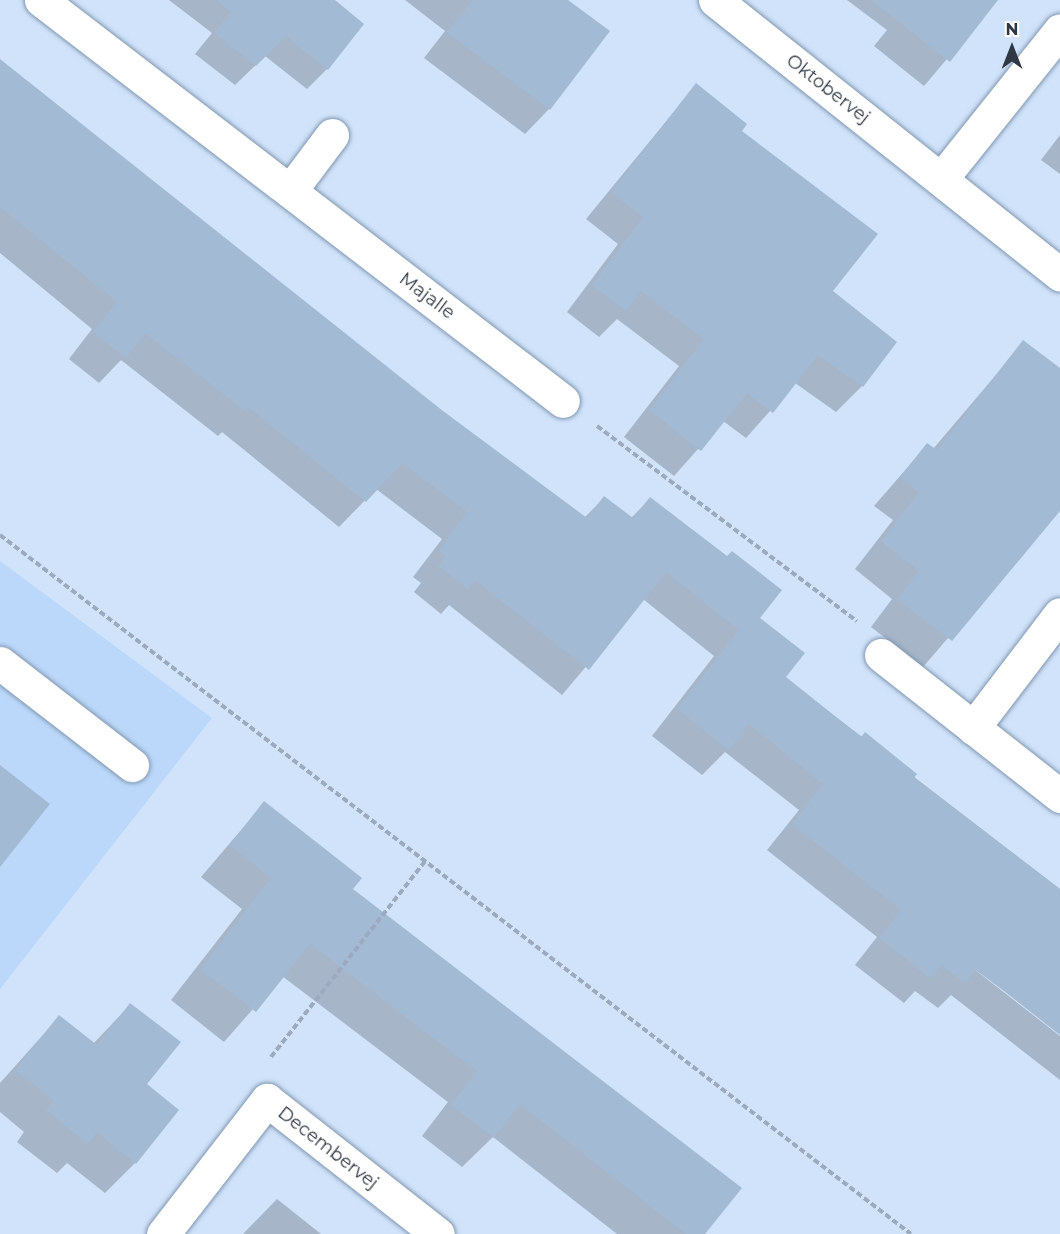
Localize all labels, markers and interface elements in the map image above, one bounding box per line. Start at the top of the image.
north arrow [982,18,1042,78]
text: N [1006,20,1018,39]
street label: Oktobervej [782,50,874,128]
street label: Majalle [395,268,459,324]
street label: Decembervej [274,1102,382,1194]

